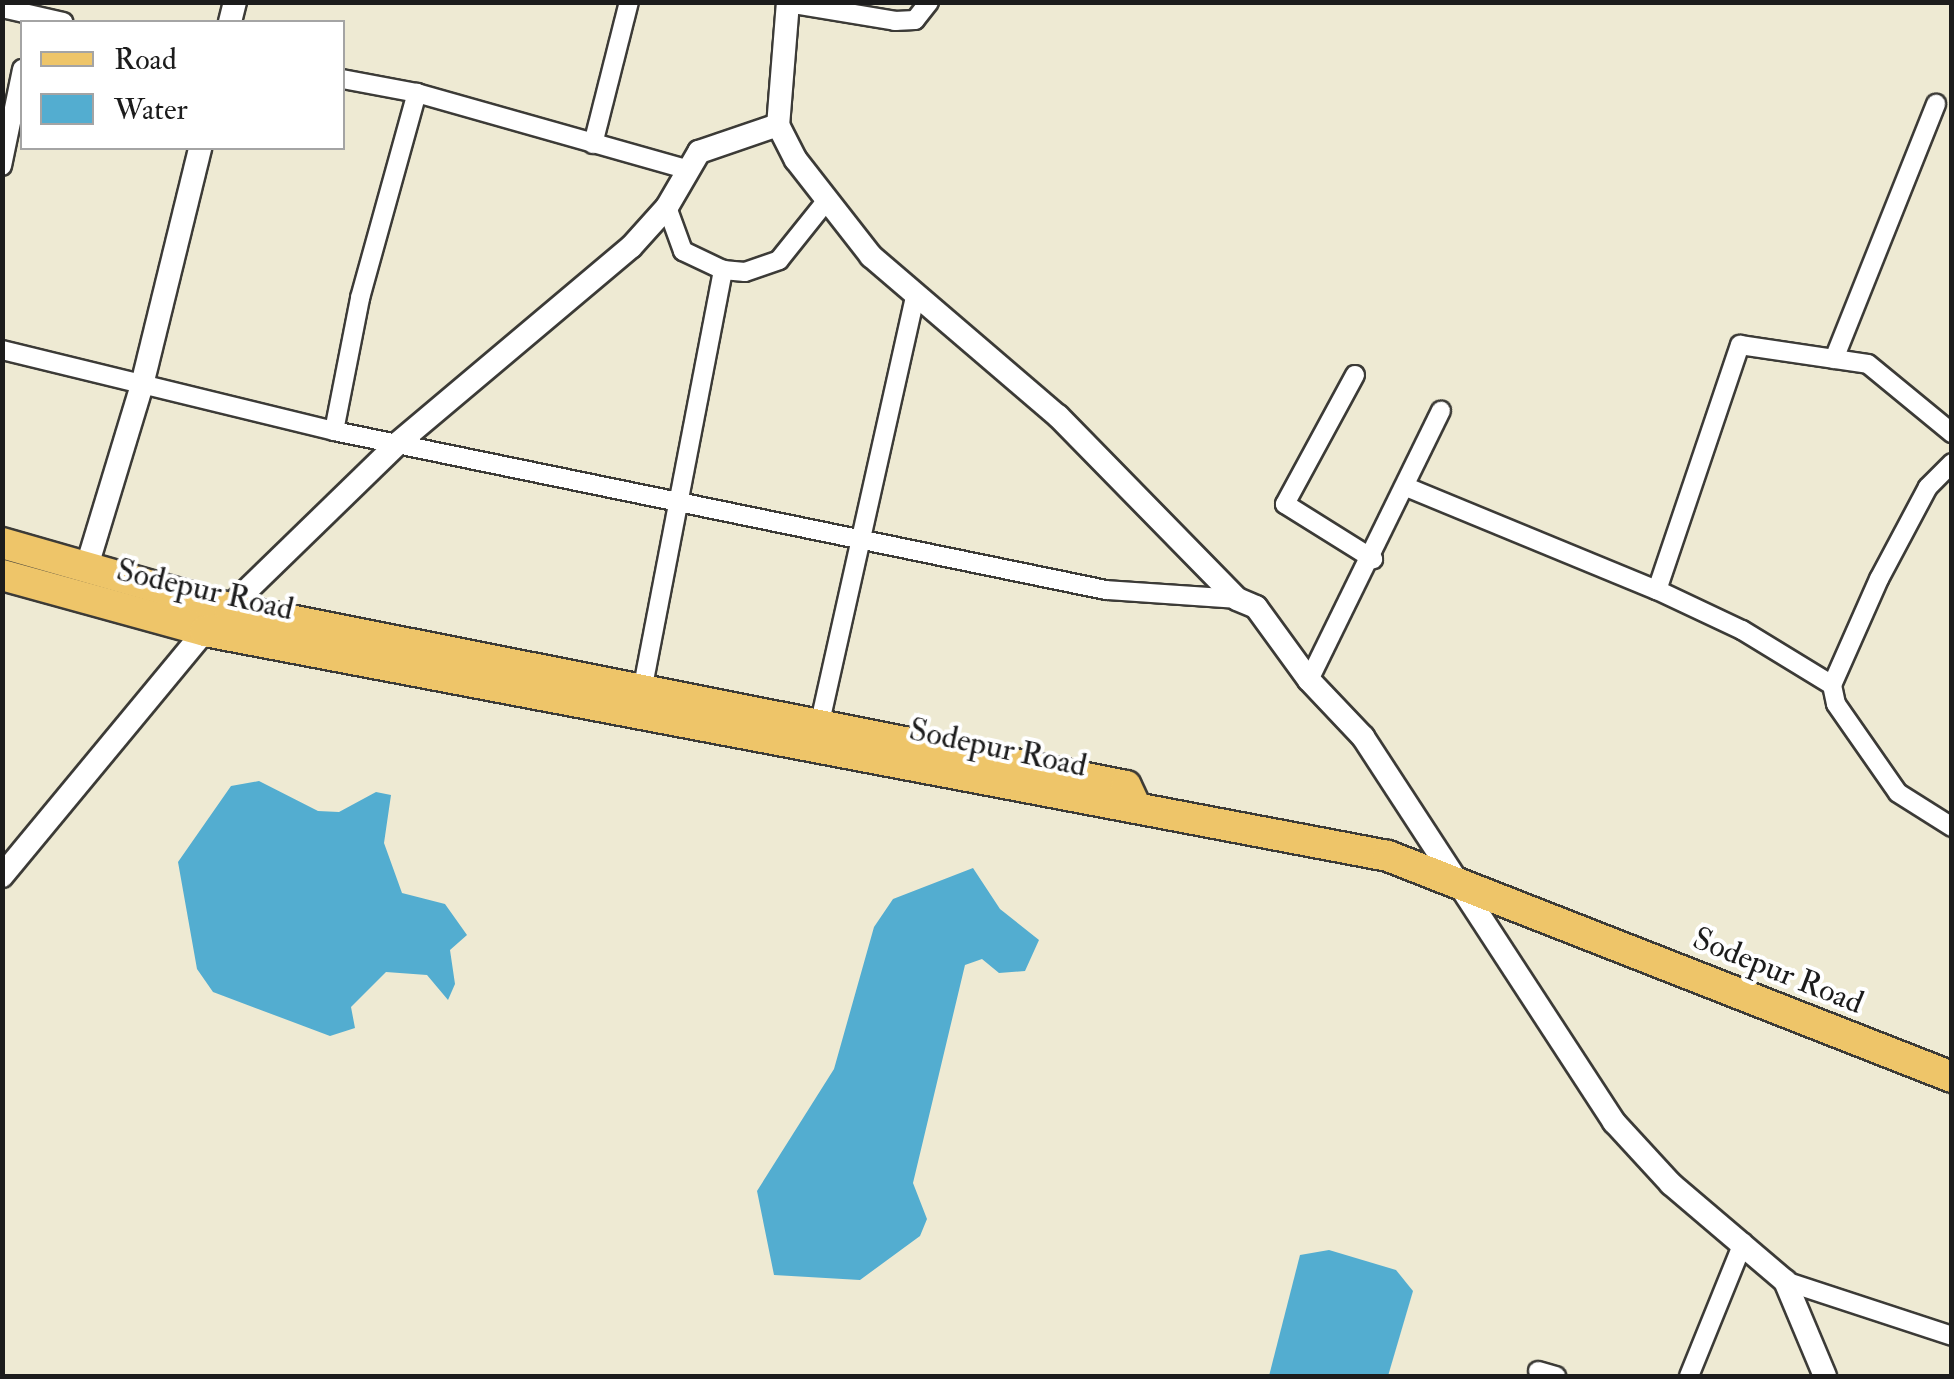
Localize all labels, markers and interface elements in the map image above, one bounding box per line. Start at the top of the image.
legend [20,20,345,150]
text: Road [114,41,177,78]
text: Water [114,91,188,128]
street label: Sodepur Road [113,551,297,629]
street label: Sodepur Road [906,710,1090,786]
street label: Sodepur Road [1687,919,1869,1023]

